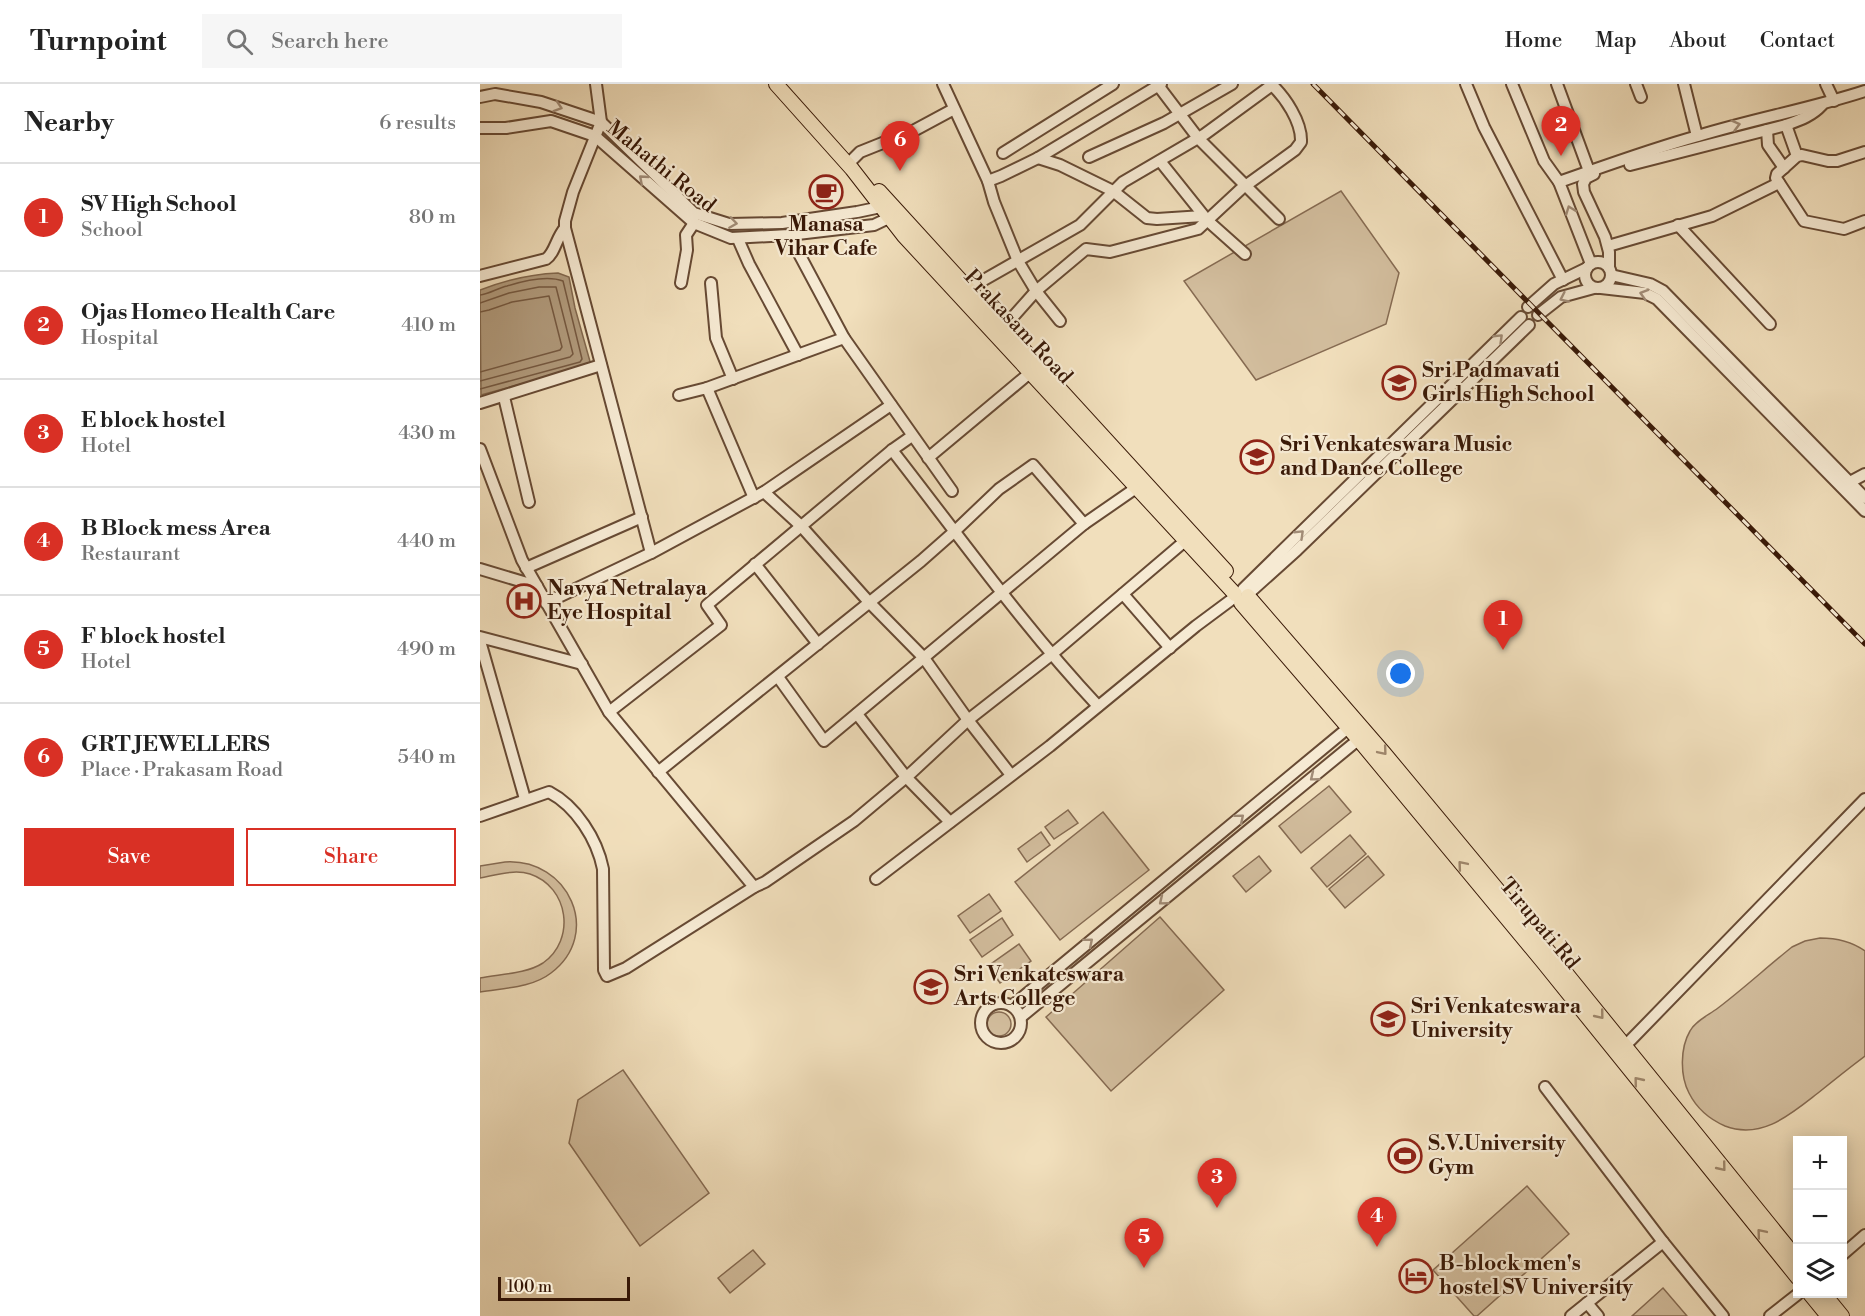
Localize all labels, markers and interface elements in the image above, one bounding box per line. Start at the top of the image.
search box [202,14,622,68]
text: Turnpoint [30,24,166,59]
icon: search [223,25,256,58]
text: Search here [271,28,389,55]
text: Home [1505,28,1562,54]
text: Map [1595,28,1637,54]
text: About [1670,28,1727,54]
text: Contact [1760,28,1835,54]
one-way arrow [552,100,563,113]
pin: 2 [1542,106,1580,156]
text: Nearby [24,107,114,139]
text: 6 results [379,111,456,136]
street label: Mahathi Road [601,115,721,219]
one-way arrow [1731,120,1741,133]
pin: 6 [880,122,920,171]
cafe icon: Manasa Vihar Cafe [808,174,844,210]
one-way arrow [639,175,650,186]
text: SV High School [81,191,237,218]
text: 1 [39,205,48,230]
text: 80 m [409,205,456,230]
one-way arrow [1564,205,1577,215]
place label: Manasa Vihar Cafe [774,212,877,262]
one-way arrow [728,217,737,229]
text: School [81,218,143,243]
street label: Prakasam Road [958,264,1078,390]
one-way arrow [1639,289,1649,302]
one-way arrow [1559,291,1570,303]
text: Ojas Homeo Health Care [81,299,335,326]
text: 2 [37,313,50,338]
text: 410 m [401,313,456,338]
text: Hospital [81,326,158,351]
one-way arrow [1493,334,1503,345]
place label: Sri Padmavati Girls High School [1422,358,1594,408]
school or university icon: Sri Padmavati Girls High School [1381,365,1417,401]
text: E block hostel [81,407,225,434]
text: 3 [37,421,50,446]
text: 430 m [398,421,456,446]
place label: Sri Venkateswara Music and Dance College [1280,432,1512,482]
text: Hotel [81,434,131,459]
school or university icon: Sri Venkateswara Music and Dance College [1239,439,1275,475]
text: B Block mess Area [81,515,271,542]
text: 4 [37,529,50,554]
text: 440 m [397,529,456,554]
one-way arrow [1292,530,1303,541]
text: Restaurant [81,542,180,567]
place label: Navya Netralaya Eye Hospital [547,576,708,626]
hospital icon: Navya Netralaya Eye Hospital [506,583,542,619]
pin: 1 [1484,600,1522,650]
text: F block hostel [81,623,226,650]
text: 5 [37,637,50,662]
text: 490 m [397,637,456,662]
text: Hotel [81,650,131,675]
your location [1386,659,1415,688]
text: GRT JEWELLERS [81,731,270,758]
one-way arrow [1375,744,1386,755]
text: 6 [37,745,50,770]
text: 540 m [398,745,456,770]
text: Place · Prakasam Road [81,758,283,783]
one-way arrow [1310,770,1321,781]
one-way arrow [1233,814,1244,825]
button: Save [24,828,234,886]
button: Share [246,828,456,886]
one-way arrow [1458,861,1469,872]
street label: Tirupati Rd [1493,873,1585,975]
one-way arrow [1159,893,1170,904]
one-way arrow [1082,938,1093,949]
place label: Sri Venkateswara Arts College [953,962,1125,1012]
school or university icon: Sri Venkateswara Arts College [913,969,949,1005]
place label: Sri Venkateswara University [1411,994,1582,1044]
school or university icon: Sri Venkateswara University [1370,1001,1406,1037]
one-way arrow [1593,1008,1604,1019]
one-way arrow [1635,1077,1646,1088]
place label: S.V.University Gym [1428,1131,1566,1181]
map controls [1793,1136,1847,1298]
button: + [1793,1136,1847,1190]
sports icon: S.V.University Gym [1387,1138,1423,1174]
pin: 3 [1198,1158,1236,1208]
one-way arrow [1715,1160,1726,1171]
button: − [1793,1190,1847,1244]
pin: 4 [1358,1198,1396,1247]
pin: 5 [1124,1218,1164,1268]
one-way arrow [1757,1229,1768,1240]
button: layers [1793,1244,1847,1298]
place label: B-block men's hostel SV University [1439,1251,1633,1301]
hotel icon: B-block men's hostel SV University [1398,1258,1434,1294]
scale bar [498,1274,630,1302]
text: 100 m [507,1277,552,1297]

